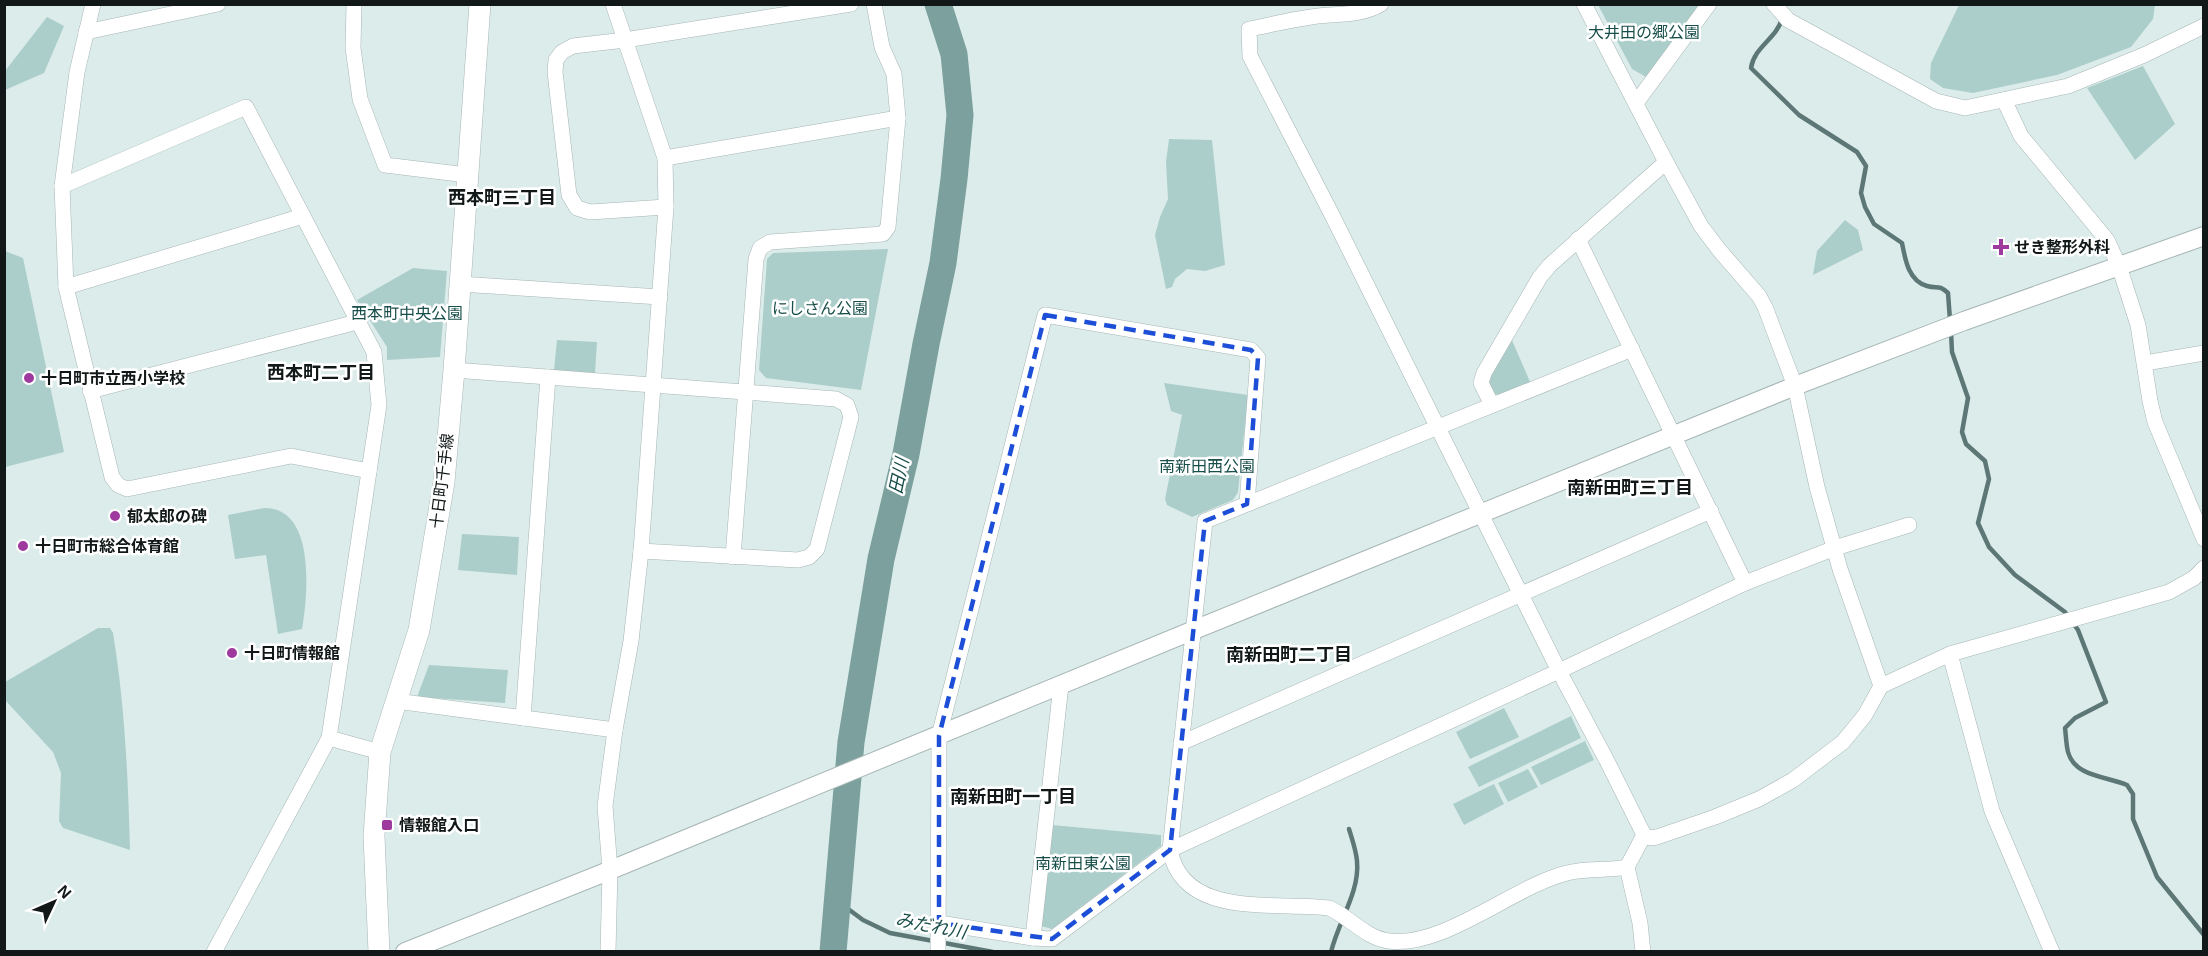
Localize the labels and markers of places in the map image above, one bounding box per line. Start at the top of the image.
marker: せき整形外科 [1992,238,2010,256]
place label: せき整形外科 [2014,239,2110,256]
place label: 十日町市立西小学校 [41,370,185,387]
marker: 十日町市立西小学校 [22,371,36,385]
place label: 郁太郎の碑 [127,508,207,525]
marker: 郁太郎の碑 [108,509,122,523]
place label: 十日町市総合体育館 [35,537,179,555]
marker: 十日町市総合体育館 [16,539,30,553]
place label: 十日町情報館 [244,645,340,662]
marker: 十日町情報館 [225,646,239,660]
place label: 情報館入口 [399,817,479,834]
marker: 情報館入口 [380,818,394,832]

